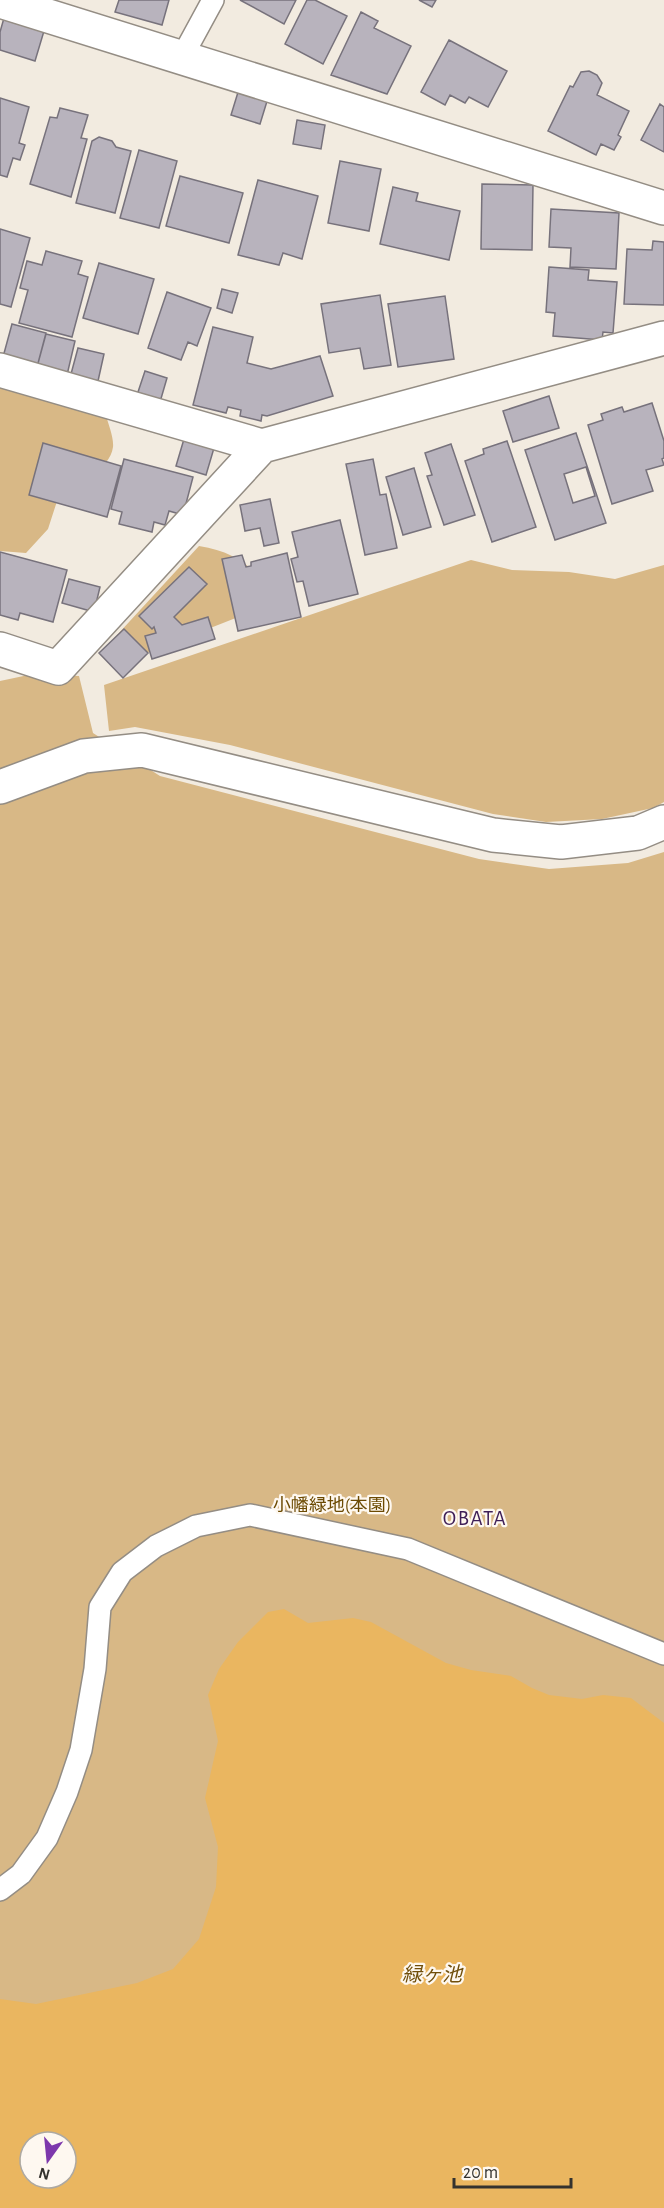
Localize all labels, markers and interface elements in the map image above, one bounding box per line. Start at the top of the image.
park label: 小幡緑地(本園) [273,1496,391,1515]
district label: OBATA [443,1508,507,1529]
water label: 緑ヶ池 [402,1964,464,1985]
north arrow [18,2130,78,2190]
scale bar [454,2151,571,2189]
text: N [37,2164,52,2183]
text: 20 m [463,2164,498,2182]

